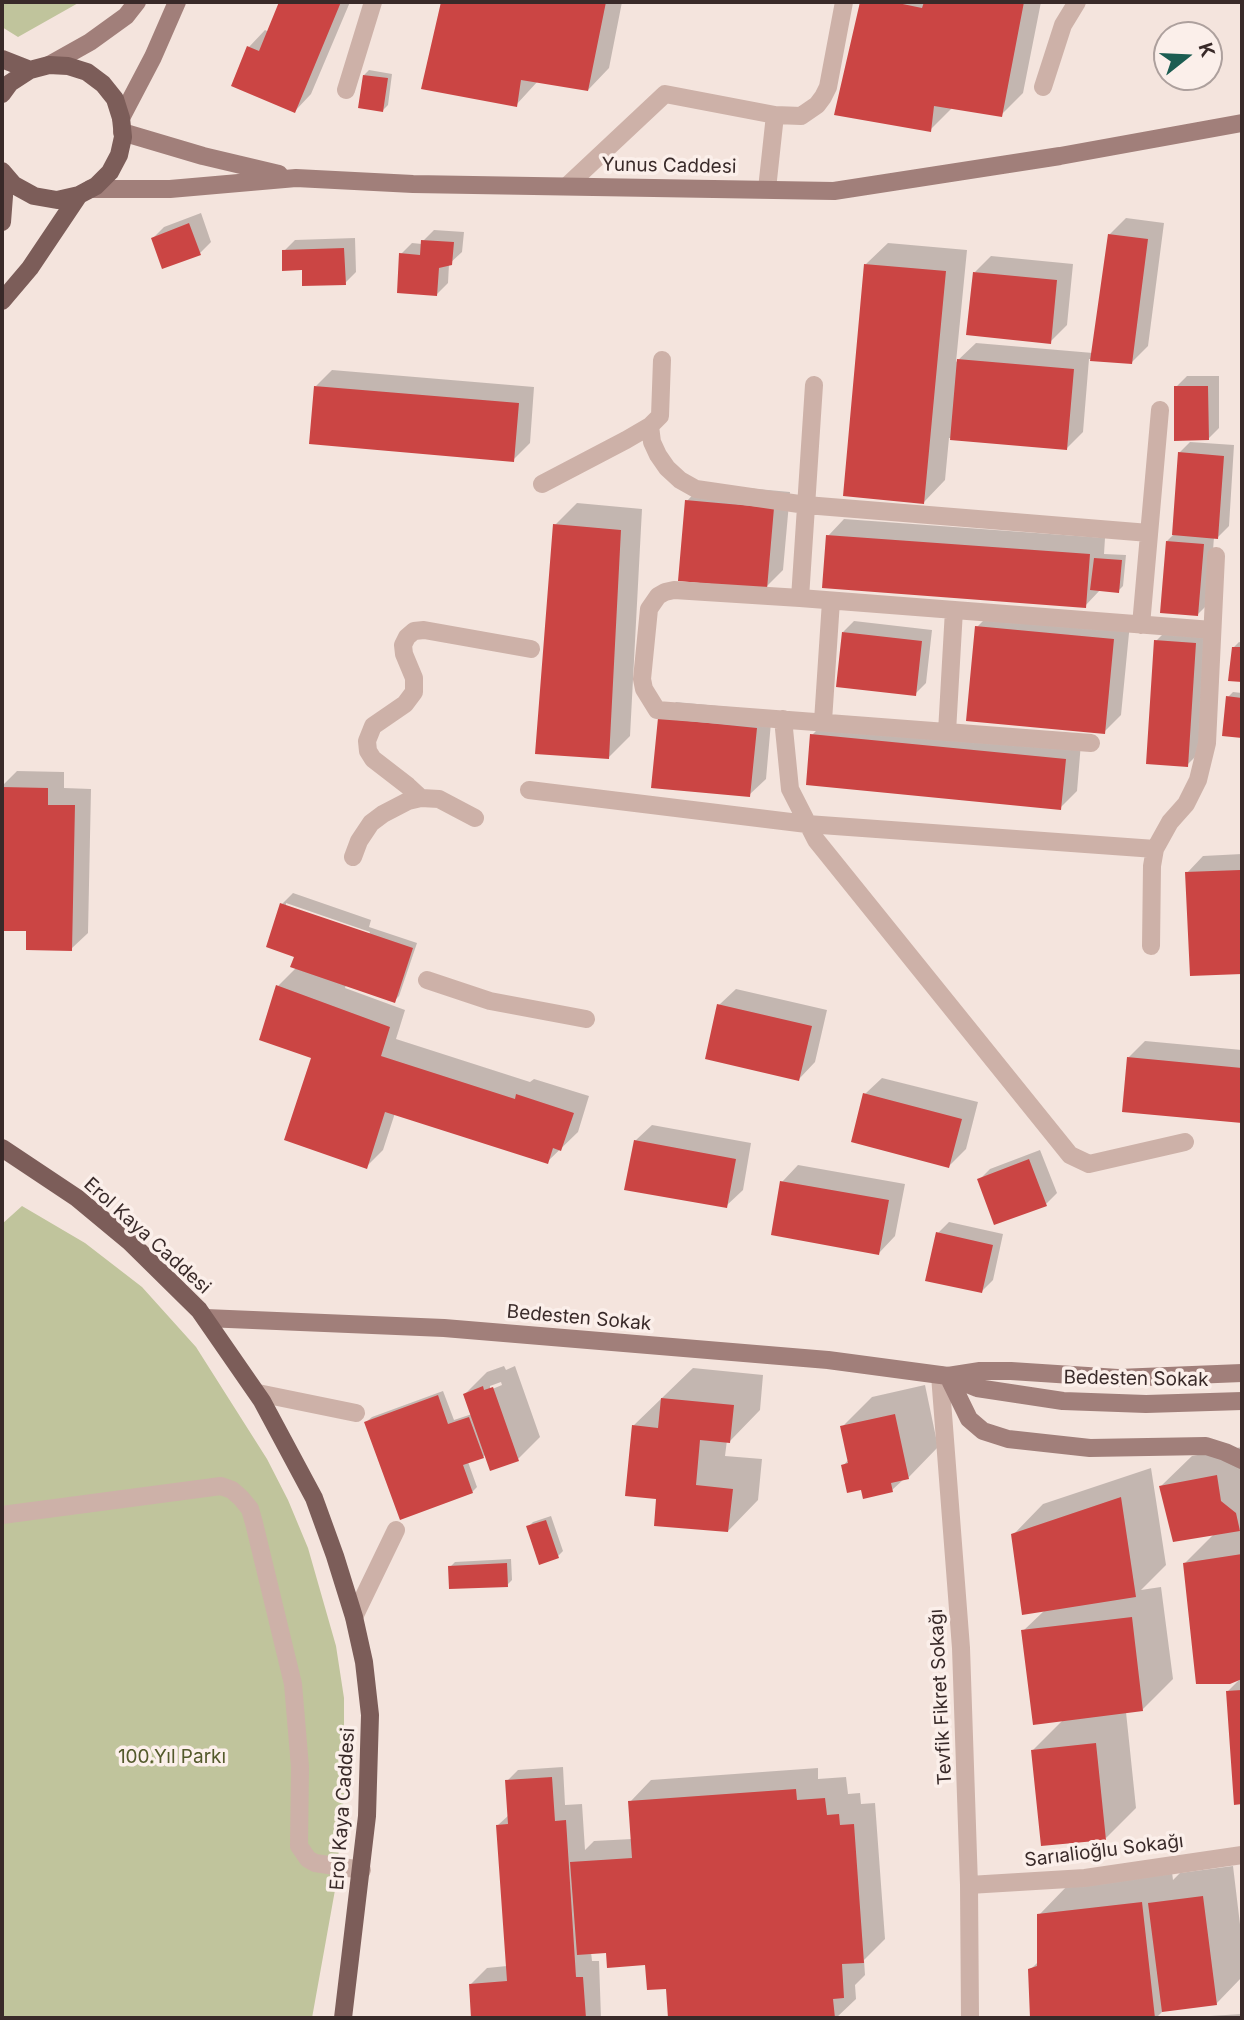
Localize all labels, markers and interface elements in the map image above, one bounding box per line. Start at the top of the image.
north arrow [1153,21,1223,91]
text: K [1193,40,1220,60]
street label: Yunus Caddesi [601,153,737,179]
street label: Erol Kaya Caddesi [79,1173,215,1299]
street label: Bedesten Sokak [506,1300,652,1336]
street label: Bedesten Sokak [1063,1366,1209,1392]
street label: Tevfik Fikret Sokağı [925,1608,957,1786]
street label: Erol Kaya Caddesi [326,1727,360,1891]
park label: 100.Yıl Parkı [118,1746,226,1768]
street label: Sarıalioğlu Sokağı [1023,1830,1185,1872]

